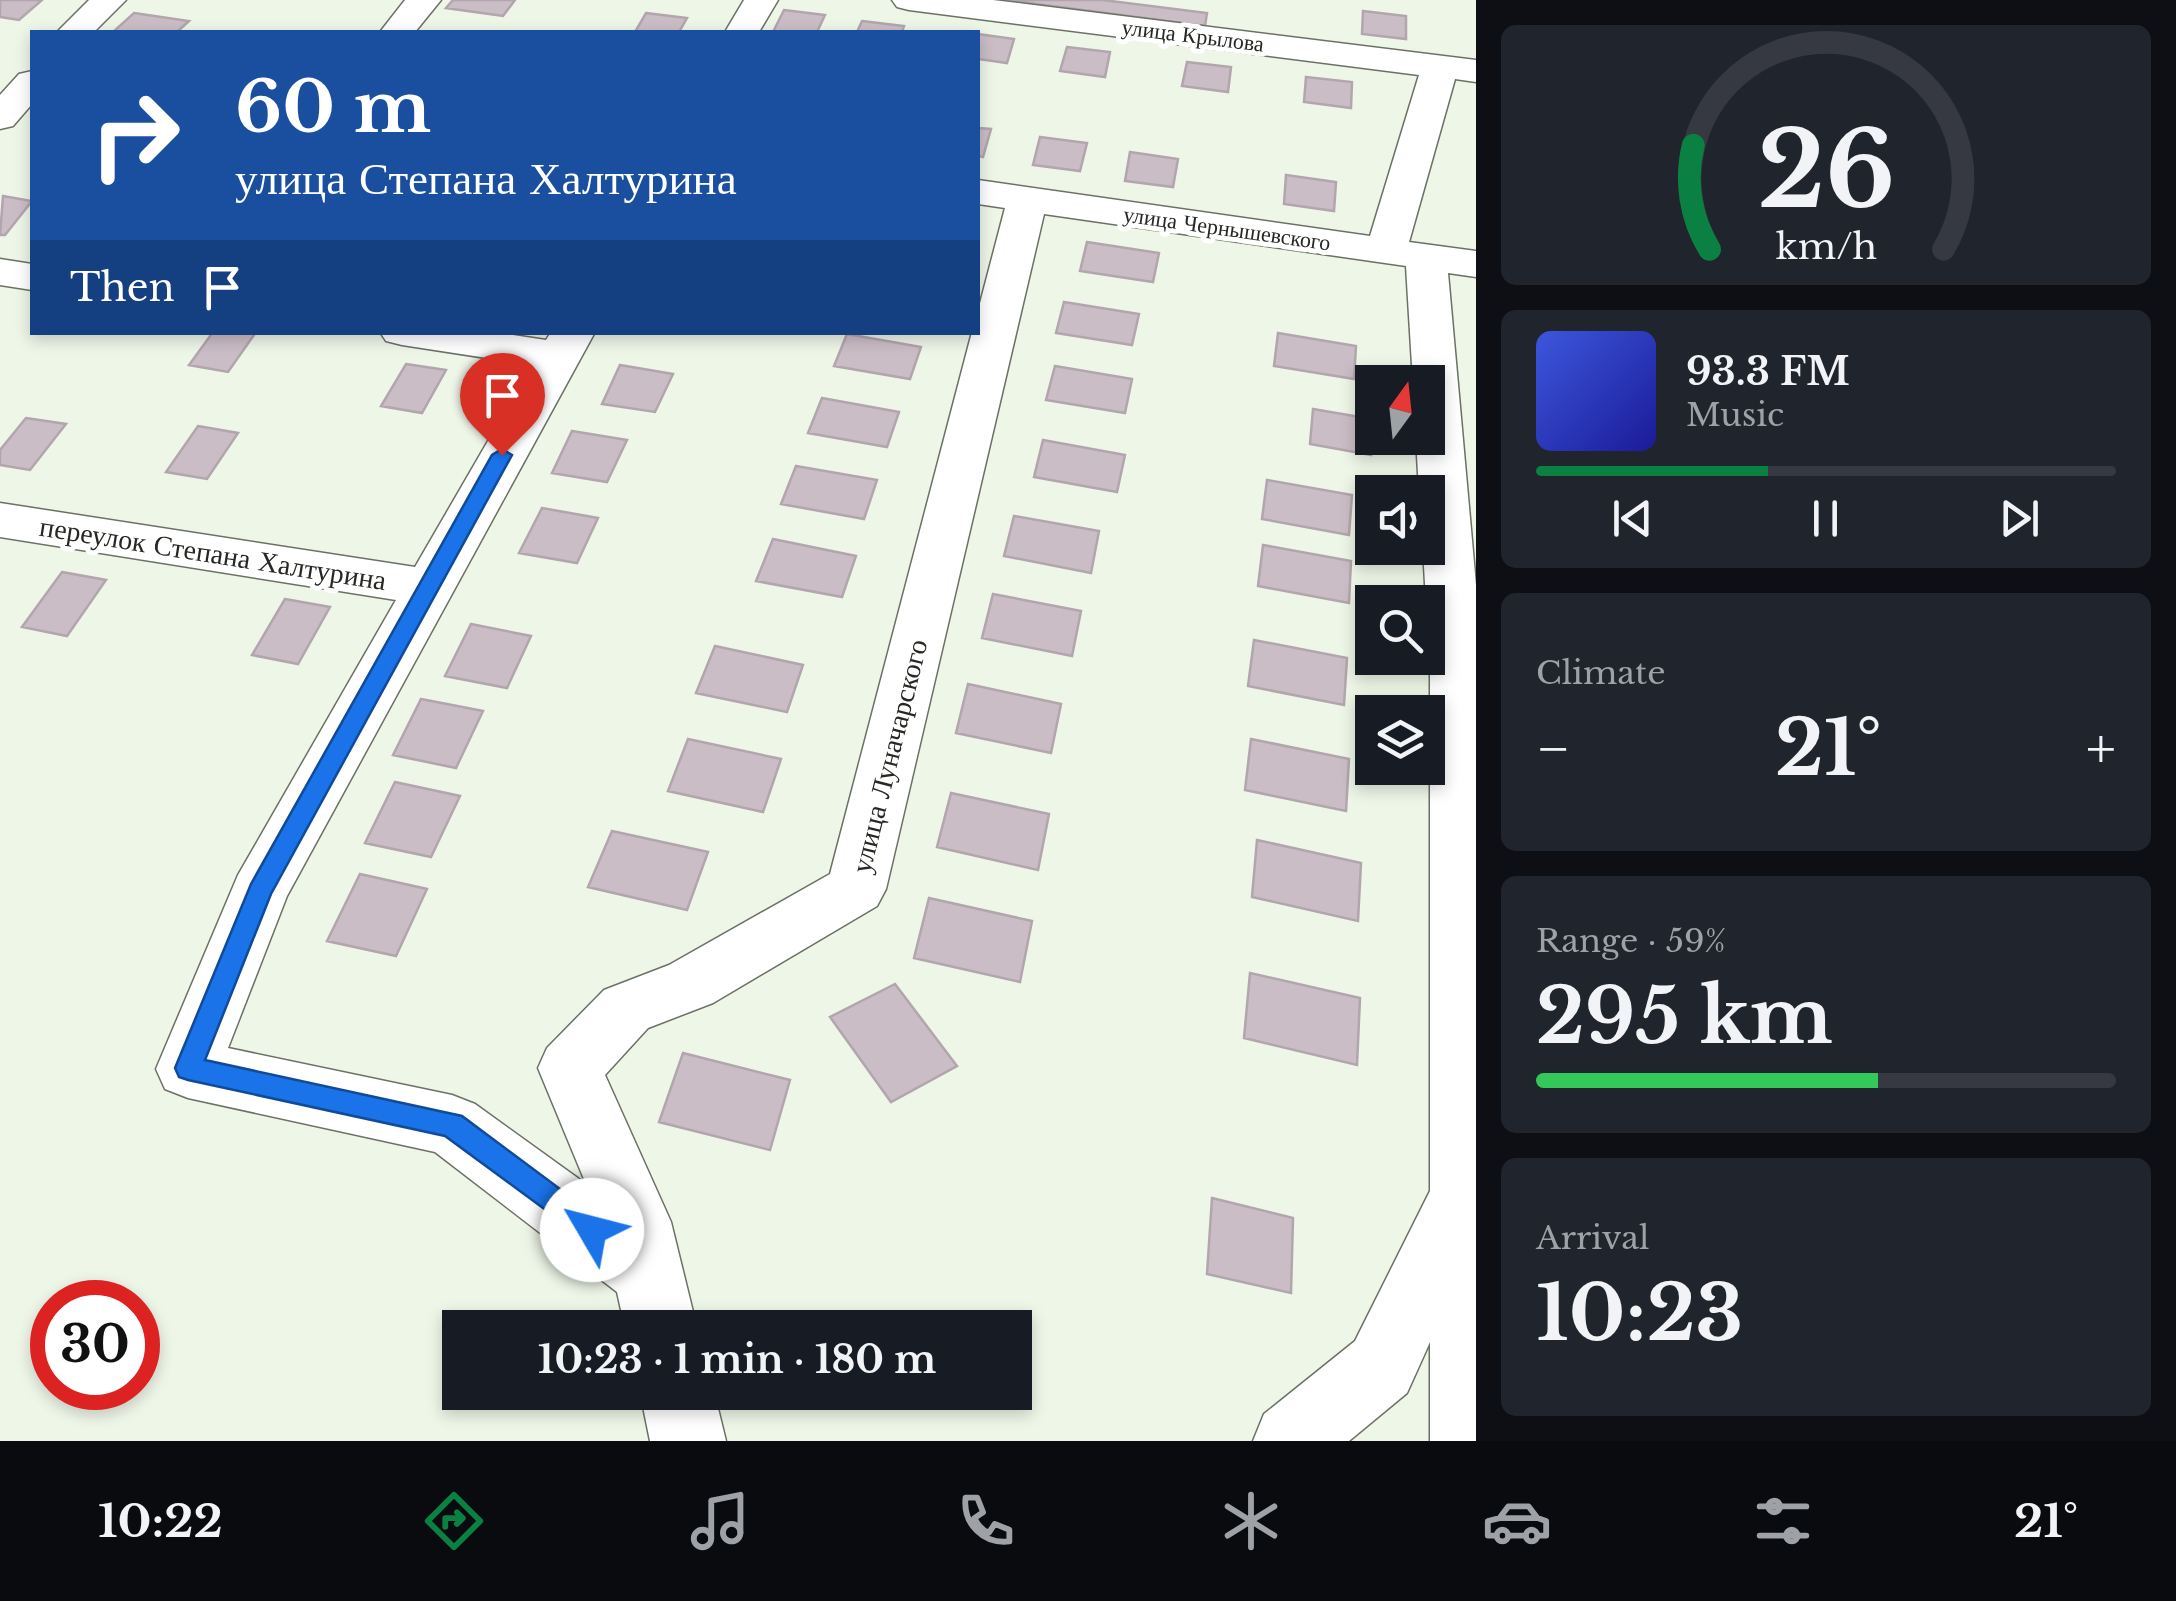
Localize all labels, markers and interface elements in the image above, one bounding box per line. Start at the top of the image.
street label: улица Крылова [1120,13,1266,58]
text: 60 m [235,64,431,151]
icon: right [70,70,200,200]
text: 26 [1757,106,1895,235]
text: улица Степана Халтурина [235,150,737,206]
street label: улица Чернышевского [1122,201,1332,256]
text: km/h [1775,224,1877,269]
icon: arrive [195,260,250,315]
text: Then [70,264,175,311]
text: 93.3 FM [1686,348,1850,395]
pin [460,353,545,456]
north arrow [1355,365,1445,455]
map controls [1355,365,1445,785]
icon: arrive [475,368,530,423]
text: Music [1686,395,1784,435]
button: sound [1355,475,1445,565]
icon: previous [1605,491,1660,546]
icon: pause [1798,491,1853,546]
icon: next [1992,491,2047,546]
street label: переулок Степана Халтурина [37,509,389,598]
button: search [1355,585,1445,675]
street label: улица Луначарского [844,636,935,877]
text: Climate [1536,653,1665,693]
button: layers [1355,695,1445,785]
text: 21° [1775,702,1882,795]
text: − [1536,715,1571,783]
text: + [2086,715,2116,783]
text: Range · 59% [1536,921,1726,961]
text: 295 km [1536,970,1833,1063]
position arrow [540,1178,644,1282]
text: Arrival [1536,1218,1649,1258]
text: 10:23 [1536,1267,1743,1360]
speed limit sign: 30 [30,1280,160,1410]
text: 10:23 · 1 min · 180 m [538,1336,936,1383]
icon: directions [419,1486,489,1556]
icon: music [685,1486,755,1556]
icon: phone [951,1486,1021,1556]
icon: climate [1216,1486,1286,1556]
icon: car [1482,1486,1552,1556]
icon: filters [1748,1486,1818,1556]
text: 10:22 [98,1493,223,1549]
text: 21° [2014,1493,2078,1549]

